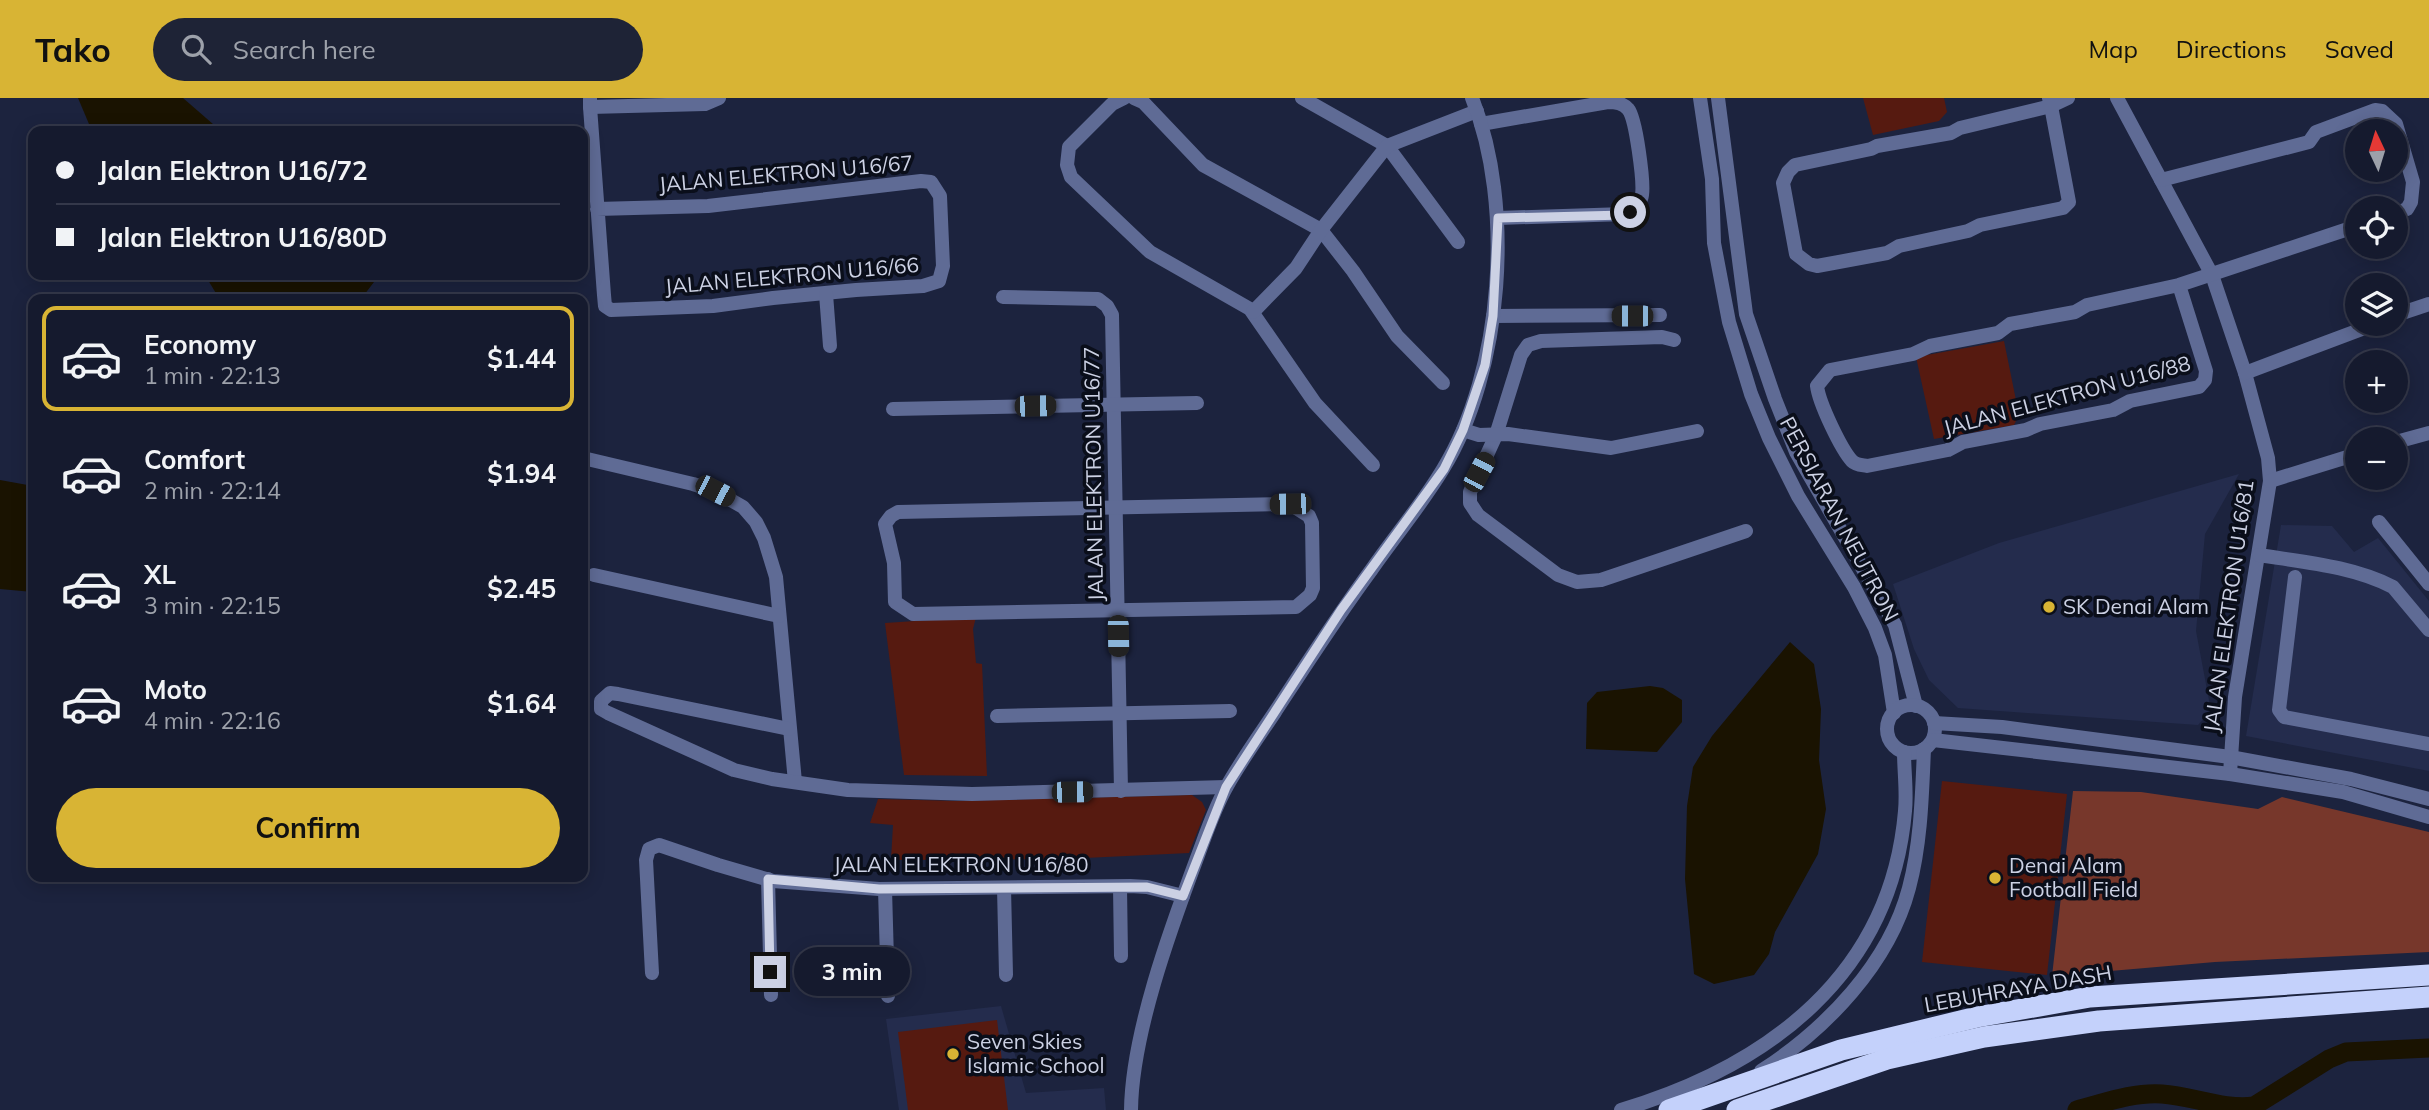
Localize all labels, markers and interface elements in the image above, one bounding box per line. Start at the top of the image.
search box [153,18,643,81]
text: Tako [35,29,111,70]
icon: search [177,30,215,68]
text: Search here [233,33,376,66]
text: Map [2088,34,2138,64]
text: Directions [2176,34,2287,64]
text: Saved [2325,34,2394,64]
north arrow [2345,119,2408,182]
map controls [2345,119,2408,490]
street label: JALAN ELEKTRON U16/67 [658,149,914,197]
text: Jalan Elektron U16/72 [98,154,368,187]
route start [1614,196,1646,228]
button: locate [2345,196,2408,259]
text: Jalan Elektron U16/80D [98,221,387,254]
street label: JALAN ELEKTRON U16/66 [664,251,920,299]
button: layers [2345,273,2408,336]
car [1612,306,1654,327]
icon: car [60,327,123,390]
text: Economy [144,328,256,361]
text: $1.44 [487,342,556,375]
street label: JALAN ELEKTRON U16/77 [1078,346,1108,602]
street label: JALAN ELEKTRON U16/88 [1940,349,2193,441]
button: + [2345,350,2408,413]
text: 1 min · 22:13 [144,361,281,390]
car [1014,395,1057,417]
street label: PERSIARAN NEUTRON [1775,412,1905,625]
button: − [2345,427,2408,490]
icon: car [60,442,123,505]
text: Comfort [144,443,245,476]
car [1460,449,1499,495]
text: $1.94 [487,457,556,490]
car [692,472,739,510]
text: 2 min · 22:14 [144,476,281,505]
street label: JALAN ELEKTRON U16/81 [2197,478,2259,734]
car [1269,493,1312,515]
icon: car [60,557,123,620]
text: XL [144,558,176,591]
text: $2.45 [487,572,556,605]
text: 3 min · 22:15 [144,591,281,620]
place label: SK Denai Alam [2063,593,2209,619]
marker: SK Denai Alam [2041,599,2057,615]
car [1108,615,1129,657]
icon: car [60,672,123,735]
text: Moto [144,673,207,706]
text: $1.64 [487,687,556,720]
text: 4 min · 22:16 [144,706,281,735]
car [1051,781,1094,803]
button: Confirm [56,788,560,868]
street label: JALAN ELEKTRON U16/80 [834,851,1088,877]
place label: Denai Alam Football Field [2009,852,2138,902]
marker: Denai Alam Football Field [1987,870,2003,886]
callout: 3 min [794,948,910,996]
route end [754,956,786,988]
text: 3 min [822,957,882,986]
street label: LEBUHRAYA DASH [1922,959,2114,1017]
place label: Seven Skies Islamic School [967,1028,1105,1078]
marker: Seven Skies Islamic School [945,1046,961,1062]

